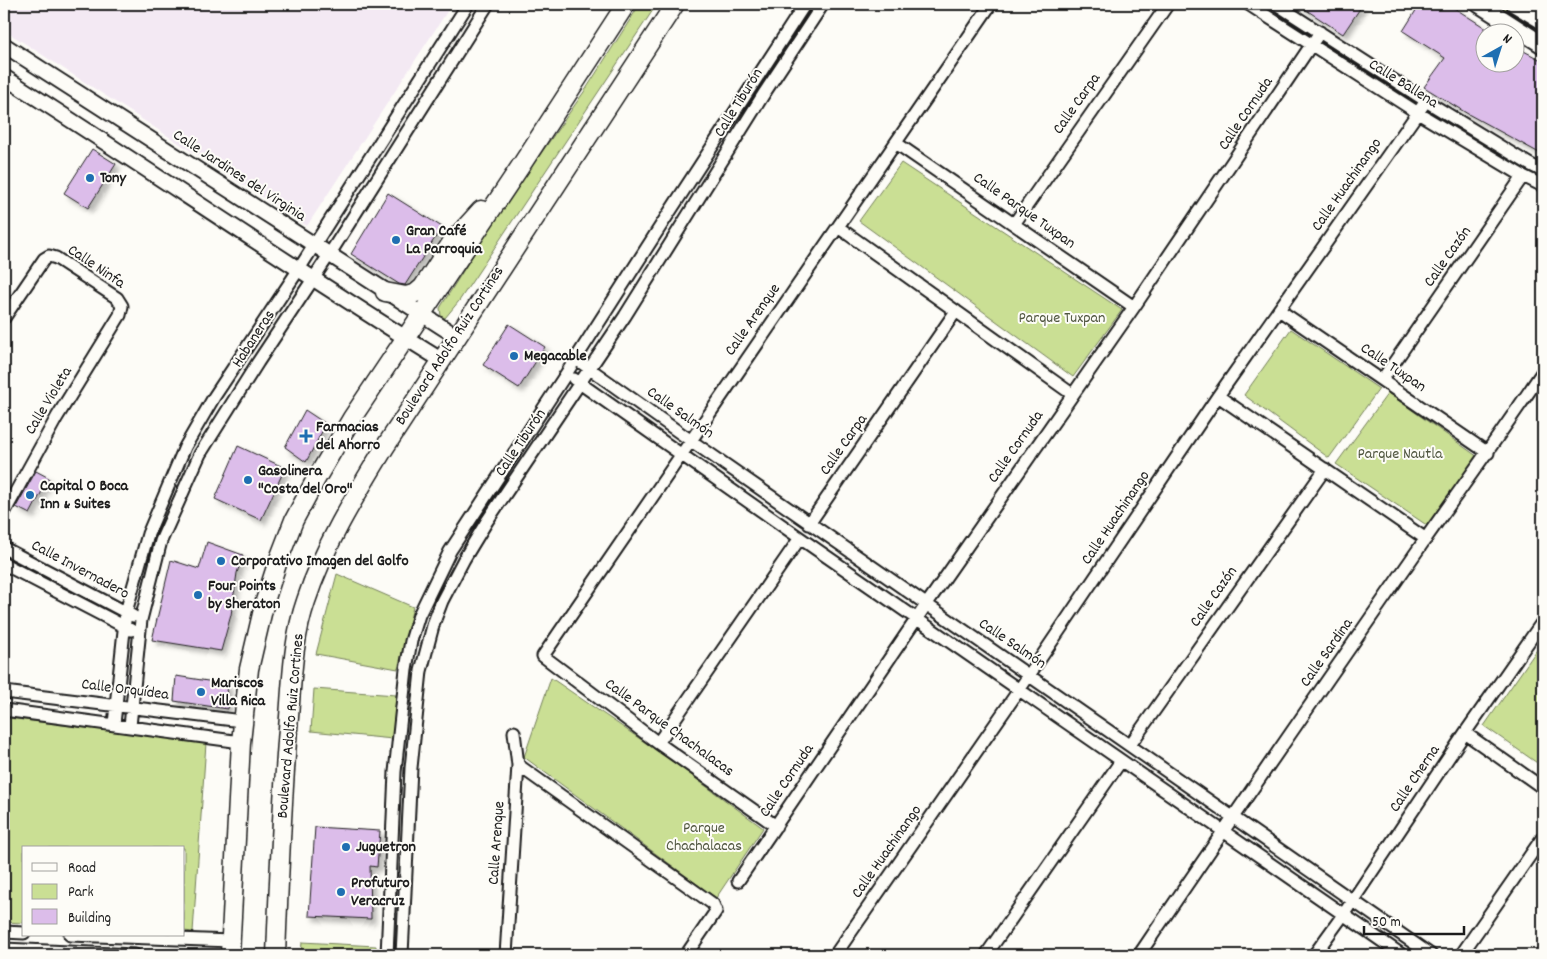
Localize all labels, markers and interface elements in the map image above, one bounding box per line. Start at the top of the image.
north arrow [1474,22,1524,72]
text: N [1498,30,1516,49]
street label: Calle Ballena [1364,53,1443,115]
street label: Calle Tiburón [709,64,769,142]
street label: Calle Carpa [1048,68,1107,139]
street label: Calle Cornuda [1213,72,1279,155]
street label: Calle Jardines del Virginia [168,124,311,228]
street label: Calle Huachinango [1306,134,1388,236]
place label: Tony [100,167,127,190]
street label: Calle Parque Tuxpan [968,167,1080,255]
marker: Tony [84,172,96,184]
place label: Gran Café La Parroquia [406,220,483,261]
street label: Calle Cazón [1419,222,1477,292]
marker: Gran Café La Parroquia [390,234,402,246]
street label: Calle Ninfa [63,239,130,295]
street label: Boulevard Adolfo Ruiz Cortines [390,262,510,430]
street label: Calle Arenque [720,279,786,361]
street label: Habaneras [227,305,281,372]
park label: Parque Tuxpan [1019,307,1105,330]
street label: Calle Tuxpan [1355,337,1431,399]
place label: Megacable [524,345,587,368]
marker: Megacable [508,350,520,362]
street label: Calle Violeta [20,362,79,439]
street label: Calle Salmón [642,381,718,445]
street label: Calle Tiburón [490,405,552,481]
street label: Calle Cornuda [982,406,1050,488]
street label: Calle Carpa [815,409,874,480]
place label: Farmacias del Ahorro [316,416,380,457]
marker: Farmacias del Ahorro [300,430,312,442]
park label: Parque Nautla [1358,443,1443,466]
place label: Gasolinera "Costa del Oro" [258,460,353,501]
street label: Calle Huachinango [1076,466,1156,570]
marker: Gasolinera "Costa del Oro" [242,474,254,486]
place label: Capital O Boca Inn & Suites [40,475,130,516]
marker: Capital O Boca Inn & Suites [24,489,36,501]
street label: Calle Invernadero [27,534,133,606]
place label: Corporativo Imagen del Golfo [231,550,409,573]
marker: Corporativo Imagen del Golfo [215,555,227,567]
street label: Calle Cazón [1185,562,1243,632]
place label: Four Points by Sheraton [208,575,280,616]
marker: Four Points by Sheraton [192,589,204,601]
street label: Calle Salmón [973,613,1051,675]
street label: Calle Sardina [1295,613,1360,692]
street label: Boulevard Adolfo Ruiz Cortines [271,632,311,819]
place label: Mariscos Villa Rica [211,672,267,713]
street label: Calle Orquídea [80,673,170,707]
street label: Calle Parque Chachalacas [599,673,739,783]
marker: Mariscos Villa Rica [195,686,207,698]
street label: Calle Cornuda [754,739,820,822]
street label: Calle Cherna [1384,740,1446,817]
street label: Calle Arenque [483,800,511,886]
street label: Calle Huachinango [846,801,928,903]
park label: Parque Chachalacas [666,817,742,858]
place label: Juguetron [356,836,416,859]
marker: Juguetron [340,841,352,853]
legend [22,846,185,936]
text: Road [68,858,96,880]
place label: Profuturo Veracruz [351,872,410,913]
text: Park [68,882,94,904]
marker: Profuturo Veracruz [335,886,347,898]
scale bar [1364,904,1464,936]
text: Building [68,908,111,930]
text: 50 m [1372,912,1401,934]

